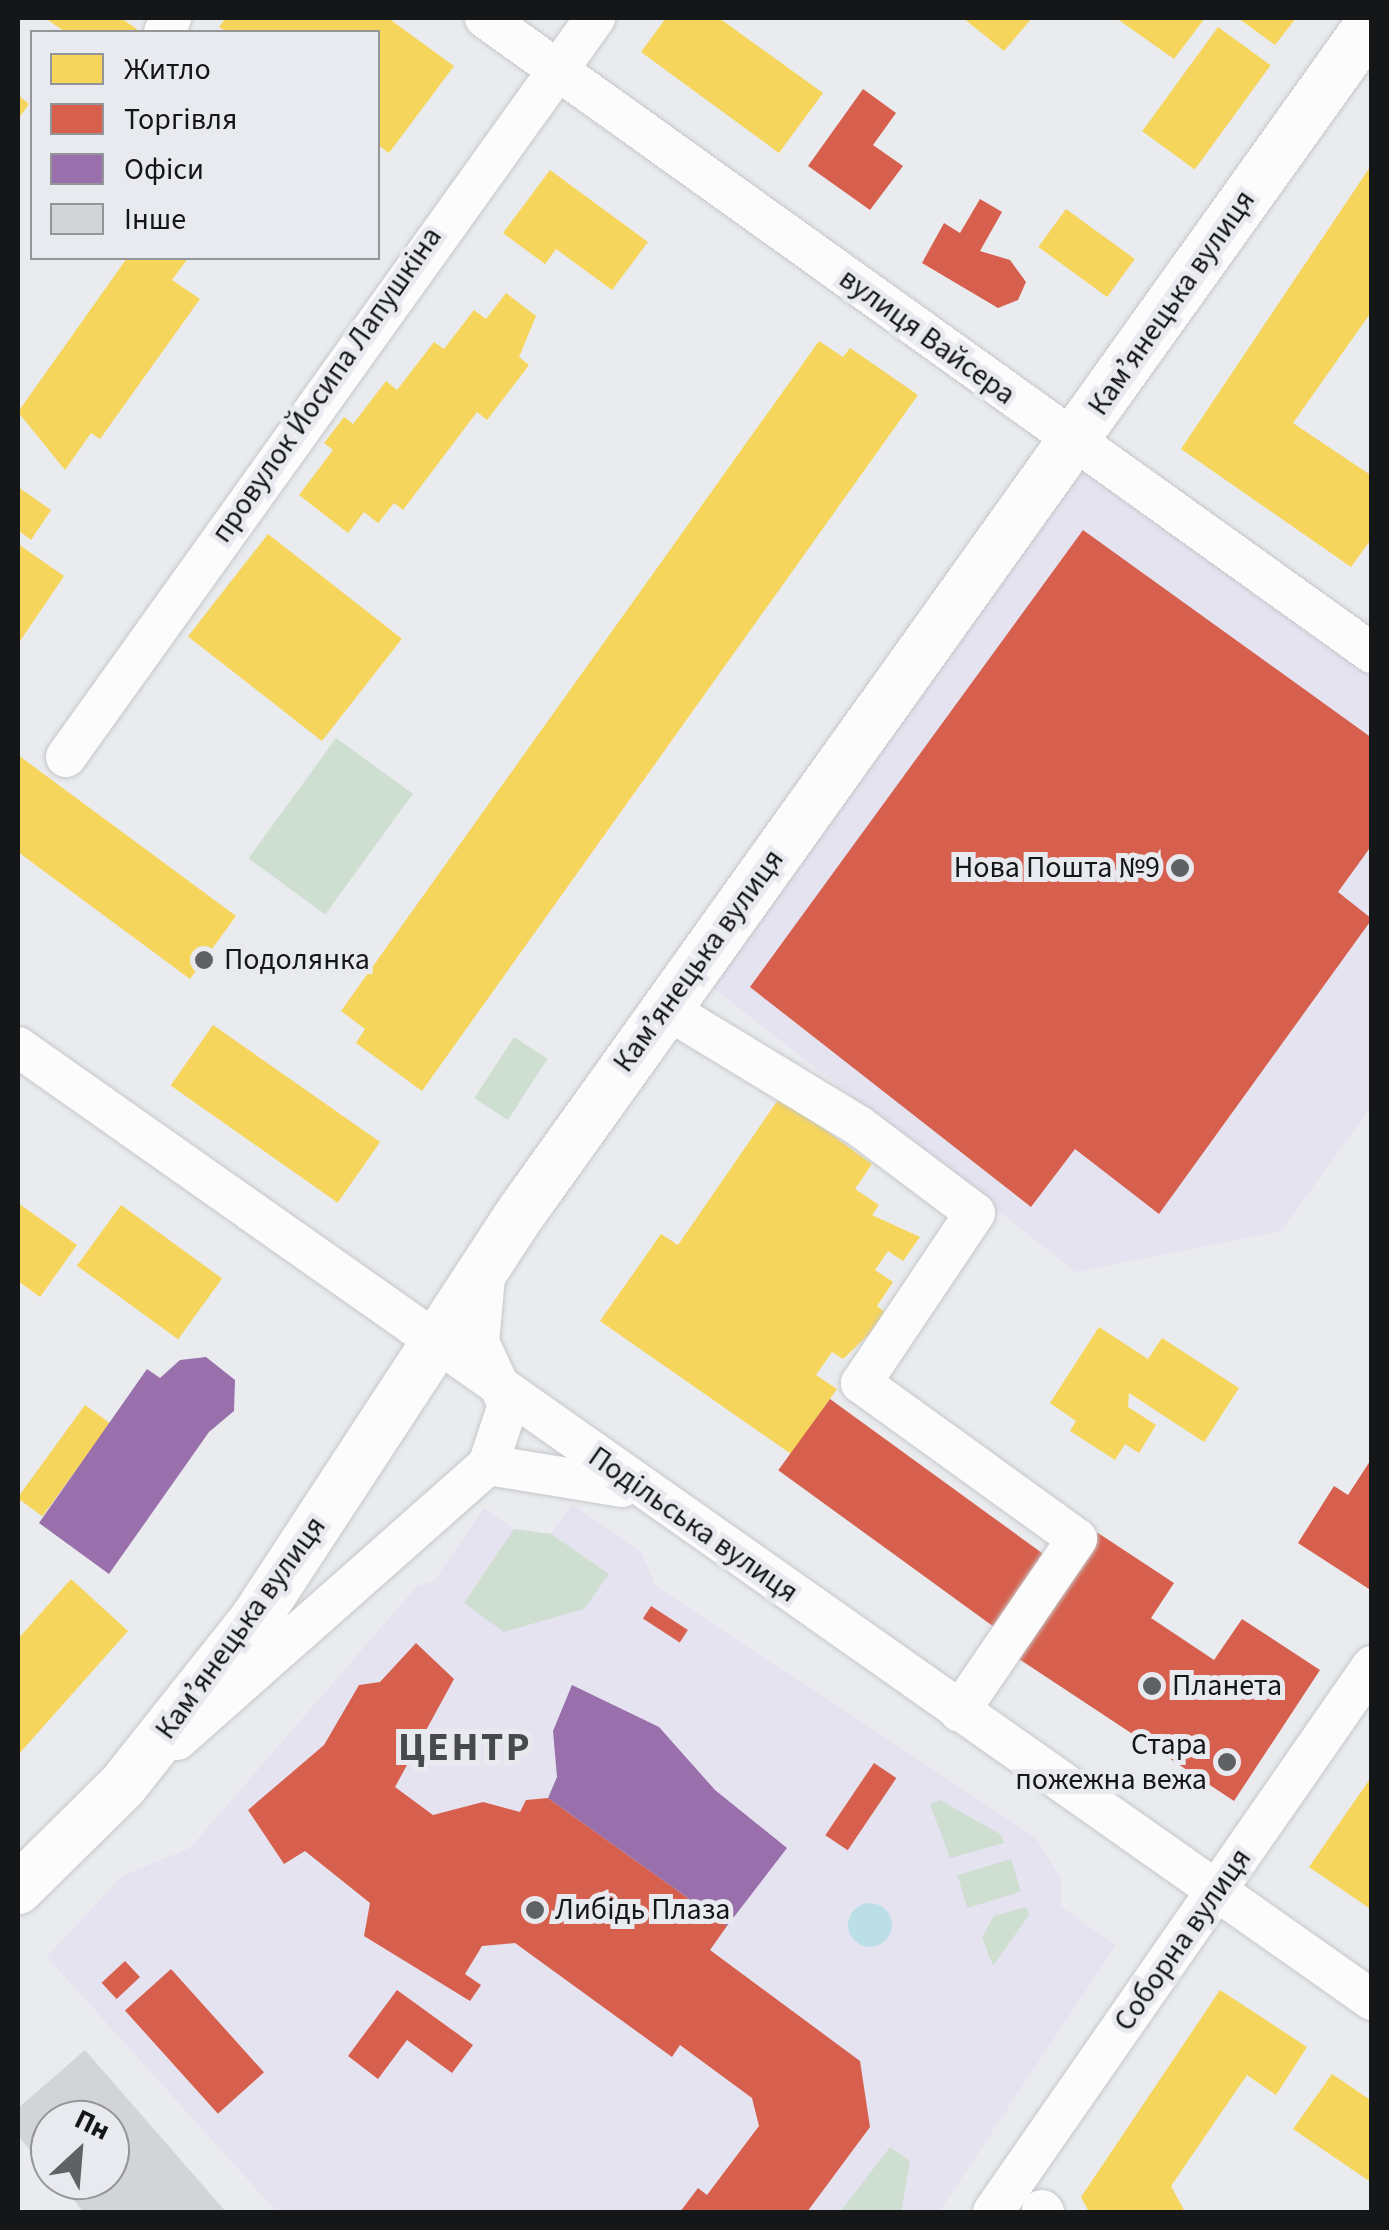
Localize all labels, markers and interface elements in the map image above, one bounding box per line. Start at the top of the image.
legend [30,30,380,260]
text: Житло [124,48,211,91]
text: Торгівля [124,98,237,141]
text: Офіси [124,148,204,191]
street label: Камʼянецька вулиця [1081,183,1263,423]
text: Інше [124,198,186,241]
street label: провулок Йосипа Лапушкіна [204,220,450,550]
street label: вулиця Вайсера [832,261,1022,413]
street label: Камʼянецька вулиця [606,842,792,1080]
place label: Нова Пошта №9 [954,850,1160,886]
marker: Нова Пошта №9 [1169,857,1191,879]
place label: Подолянка [224,942,370,978]
marker: Подолянка [193,949,215,971]
street label: Подільська вулиця [581,1439,805,1611]
street label: Камʼянецька вулиця [148,1509,334,1747]
place label: Планета [1172,1668,1282,1704]
marker: Планета [1141,1675,1163,1697]
district label: ЦЕНТР [398,1724,532,1772]
place label: Стара пожежна вежа [1015,1727,1207,1798]
marker: Стара пожежна вежа [1216,1751,1238,1773]
street label: Соборна вулиця [1107,1842,1259,2038]
place label: Либідь Плаза [555,1892,730,1928]
marker: Либідь Плаза [524,1899,546,1921]
text: Пн [68,2099,117,2150]
north arrow [30,2100,130,2200]

